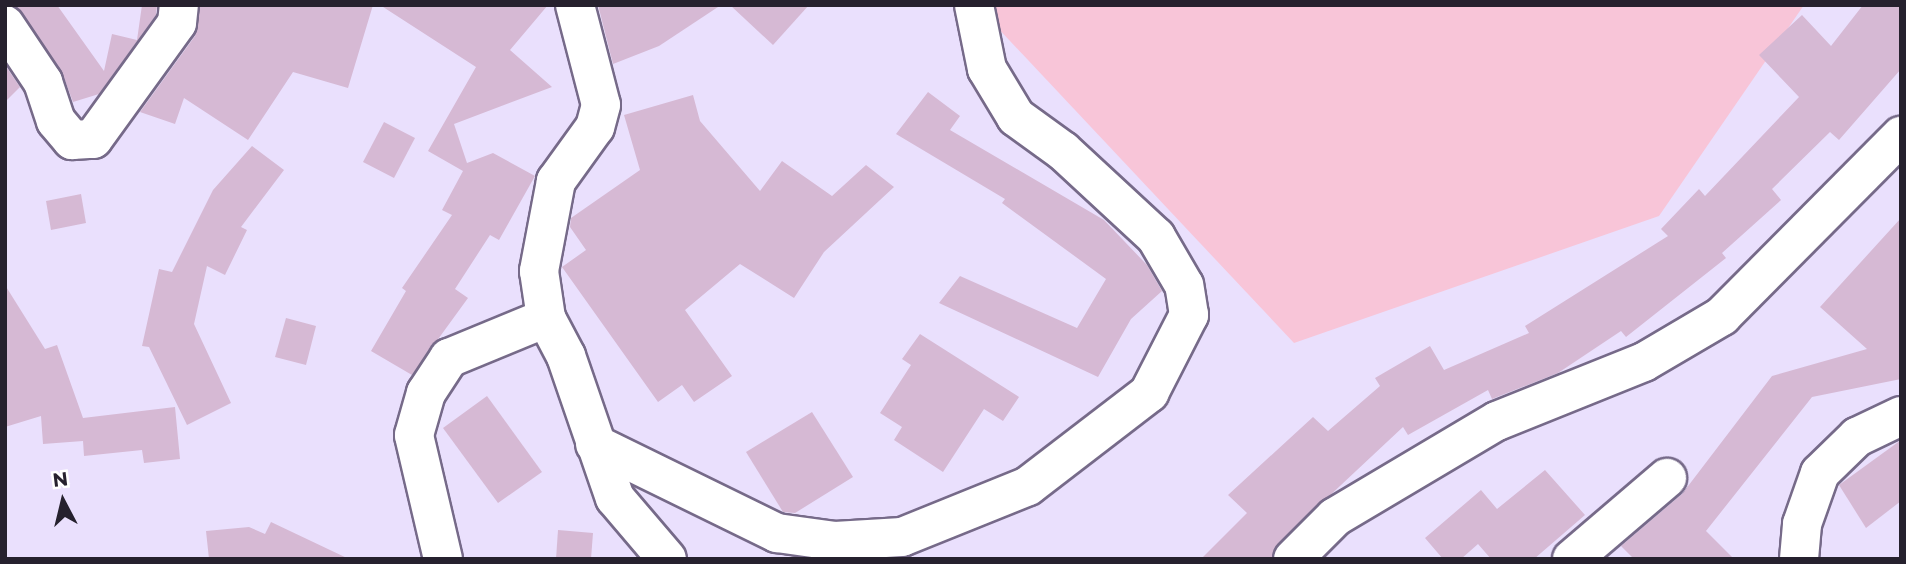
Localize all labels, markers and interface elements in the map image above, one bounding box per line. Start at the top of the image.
north arrow [28,466,98,536]
text: N [51,467,69,492]

